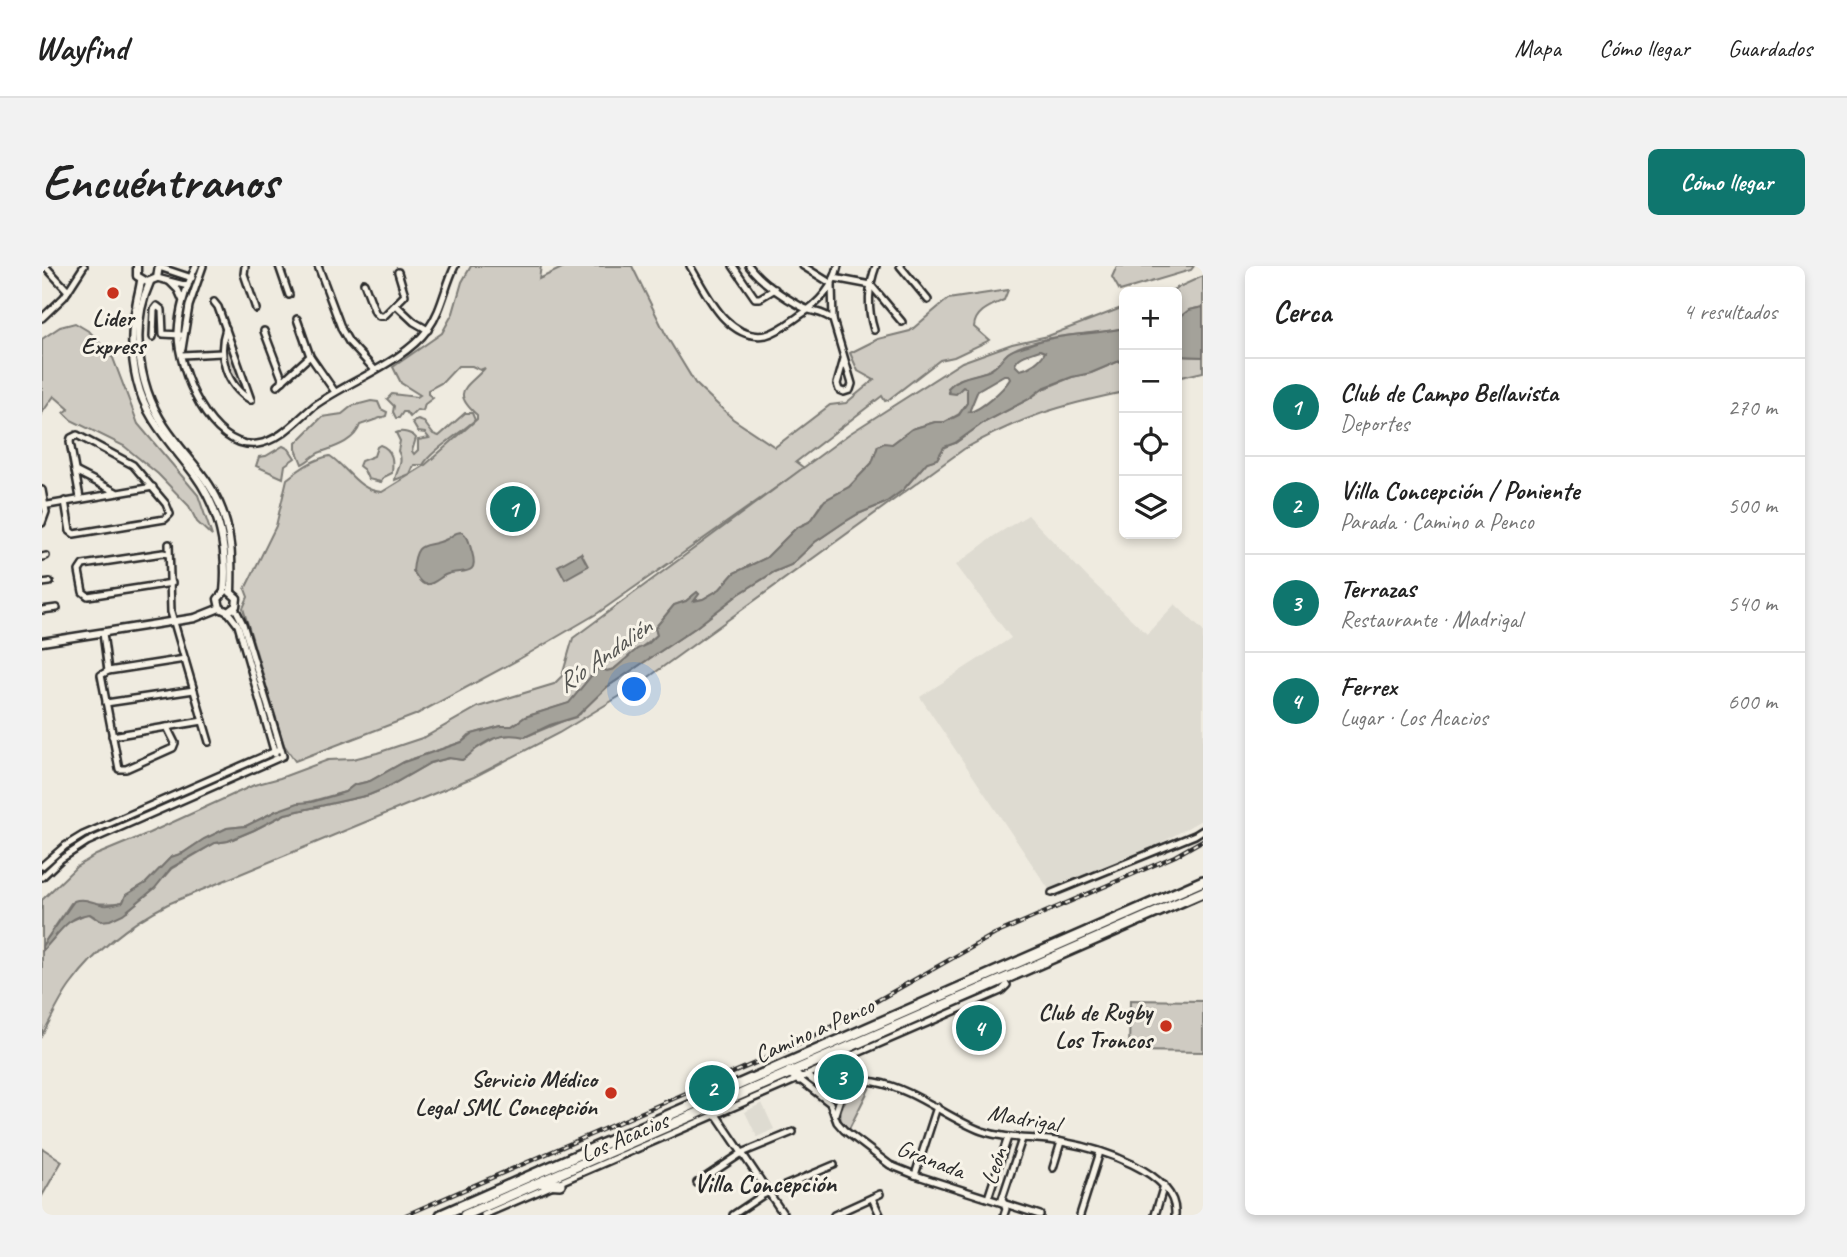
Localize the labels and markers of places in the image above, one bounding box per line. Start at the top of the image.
marker: Lider Express [105,285,121,301]
place label: Lider Express [81,303,148,361]
pin: 1 [490,483,536,535]
place label: Club de Rugby Los Troncos [1038,997,1155,1055]
pin: 4 [956,1002,1002,1054]
marker: Club de Rugby Los Troncos [1158,1018,1174,1034]
pin: 3 [818,1051,864,1103]
pin: 2 [689,1062,735,1114]
place label: Servicio Médico Legal SML Concepción [415,1064,599,1122]
marker: Servicio Médico Legal SML Concepción [603,1085,619,1101]

